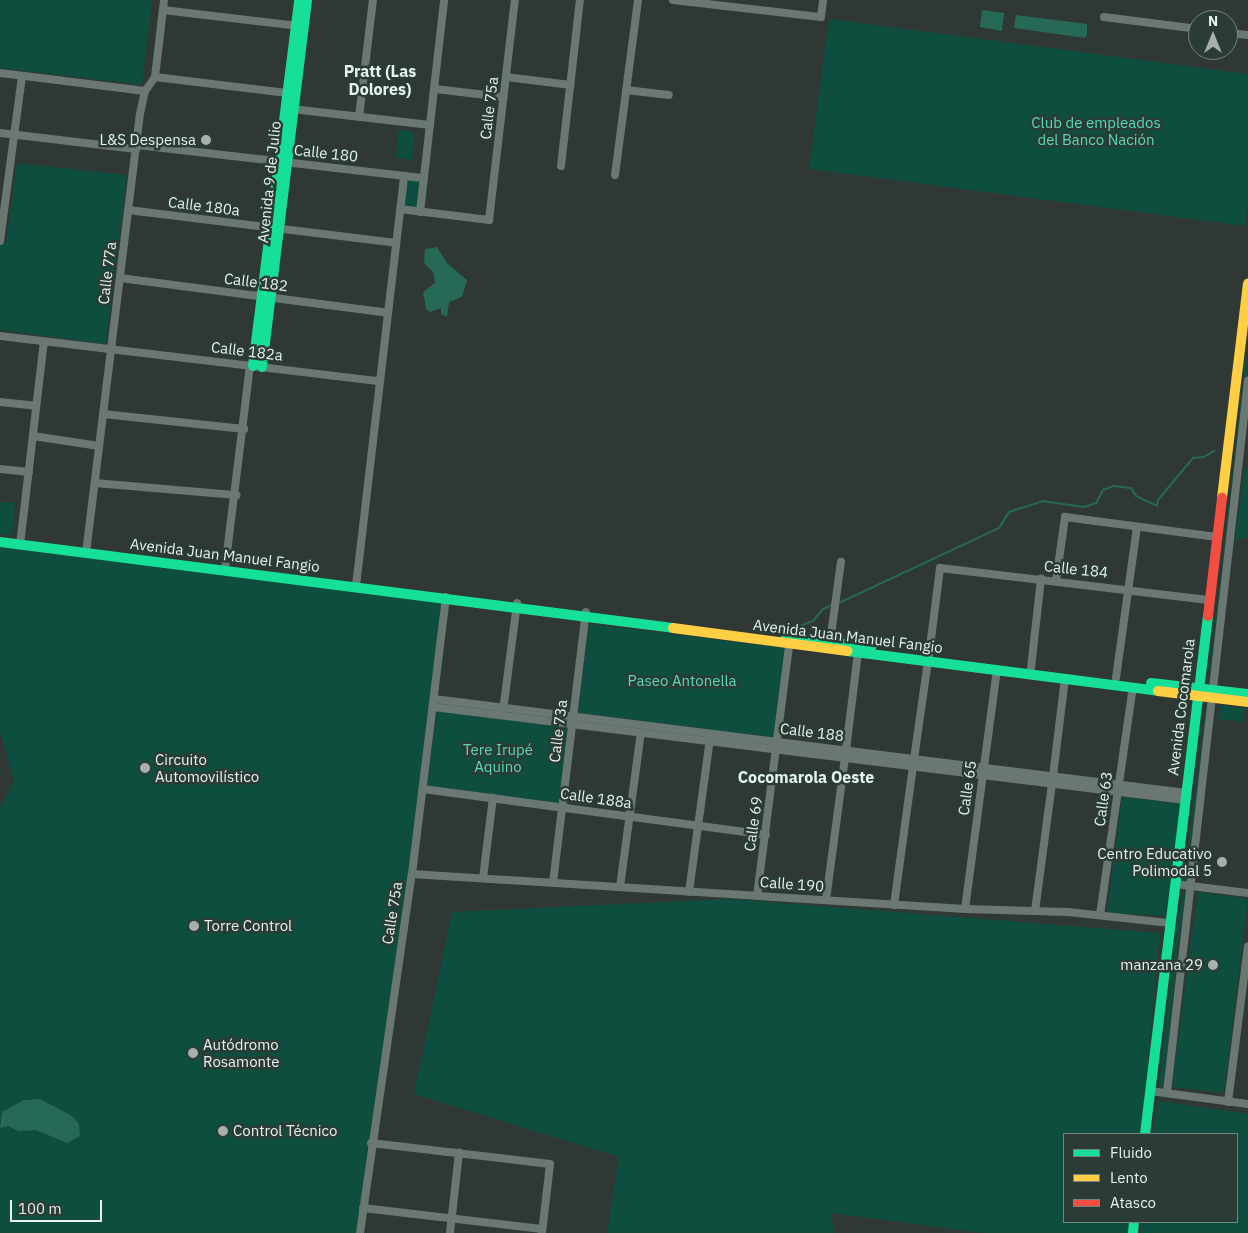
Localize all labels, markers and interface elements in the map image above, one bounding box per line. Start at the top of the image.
north arrow [1188,10,1238,60]
text: N [1208,12,1218,30]
district label: Pratt (Las Dolores) [344,61,416,99]
street label: Calle 75a [476,76,502,140]
park label: Club de empleados del Banco Nación [1031,113,1161,148]
street label: Avenida 9 de Julio [254,120,284,244]
place label: L&S Despensa [100,131,196,149]
marker: L&S Despensa [200,134,212,146]
street label: Calle 180 [293,141,359,165]
street label: Calle 180a [167,193,241,219]
street label: Calle 77a [94,241,120,305]
street label: Calle 182 [223,269,289,295]
street label: Calle 182a [210,338,284,364]
street label: Avenida Juan Manuel Fangio [129,534,321,576]
street label: Calle 184 [1043,557,1109,581]
street label: Avenida Juan Manuel Fangio [752,615,944,657]
street label: Avenida Cocomarola [1164,637,1198,777]
park label: Paseo Antonella [627,672,737,690]
street label: Calle 73a [545,699,571,763]
street label: Calle 188 [779,719,845,745]
park label: Tere Irupé Aquino [463,740,533,775]
place label: Circuito Automovilístico [155,750,259,785]
street label: Calle 65 [954,759,980,817]
marker: Circuito Automovilístico [139,762,151,774]
district label: Cocomarola Oeste [738,767,874,787]
street label: Calle 63 [1090,770,1116,828]
street label: Calle 188a [559,784,633,812]
street label: Calle 69 [740,795,766,853]
place label: Centro Educativo Polimodal 5 [1097,844,1212,879]
marker: Centro Educativo Polimodal 5 [1216,856,1228,868]
street label: Calle 190 [759,873,825,895]
street label: Calle 75a [378,880,406,946]
place label: Torre Control [204,917,292,935]
marker: Torre Control [188,920,200,932]
place label: manzana 29 [1120,956,1203,974]
marker: manzana 29 [1207,959,1219,971]
place label: Autódromo Rosamonte [203,1035,280,1070]
marker: Autódromo Rosamonte [187,1047,199,1059]
place label: Control Técnico [233,1122,337,1140]
marker: Control Técnico [217,1125,229,1137]
legend [1063,1133,1238,1223]
text: Fluido [1110,1143,1152,1162]
text: Lento [1110,1168,1148,1187]
scale bar [12,1190,105,1222]
text: Atasco [1110,1193,1156,1212]
text: 100 m [18,1199,62,1218]

